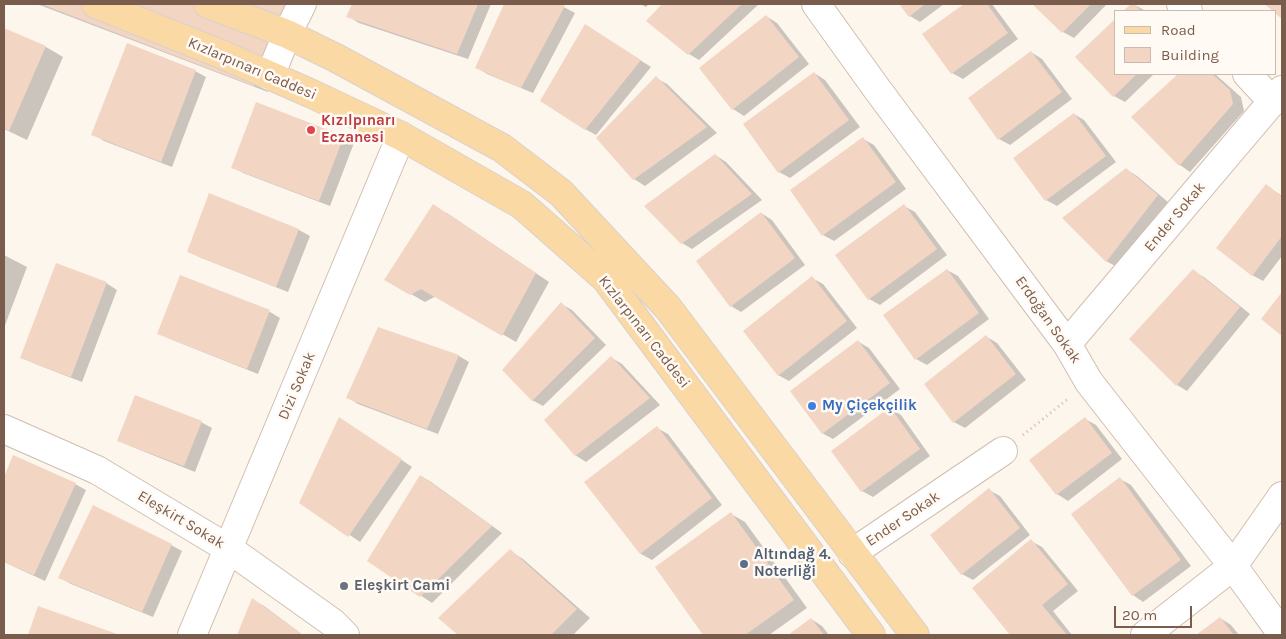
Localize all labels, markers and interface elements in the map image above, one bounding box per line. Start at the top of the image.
legend [1114,10,1276,75]
text: Road [1161,21,1196,39]
street label: Kızlarpınarı Caddesi [185,34,319,104]
text: Building [1161,46,1219,64]
place label: Kızılpınarı Eczanesi [321,112,396,147]
marker: Kızılpınarı Eczanesi [305,124,317,136]
street label: Ender Sokak [1141,178,1209,256]
street label: Kızlarpınarı Caddesi [594,272,694,392]
street label: Erdoğan Sokak [1011,273,1085,367]
street label: Dizi Sokak [275,349,319,423]
place label: My Çiçekçilik [822,397,917,415]
marker: My Çiçekçilik [806,400,818,412]
street label: Eleşkirt Sokak [134,487,228,553]
street label: Ender Sokak [863,488,943,550]
place label: Altındağ 4. Noterliği [754,546,831,581]
marker: Altındağ 4. Noterliği [738,558,750,570]
place label: Eleşkirt Cami [354,577,450,595]
marker: Eleşkirt Cami [338,580,350,592]
scale bar [1116,596,1194,628]
text: 20 m [1122,606,1157,624]

